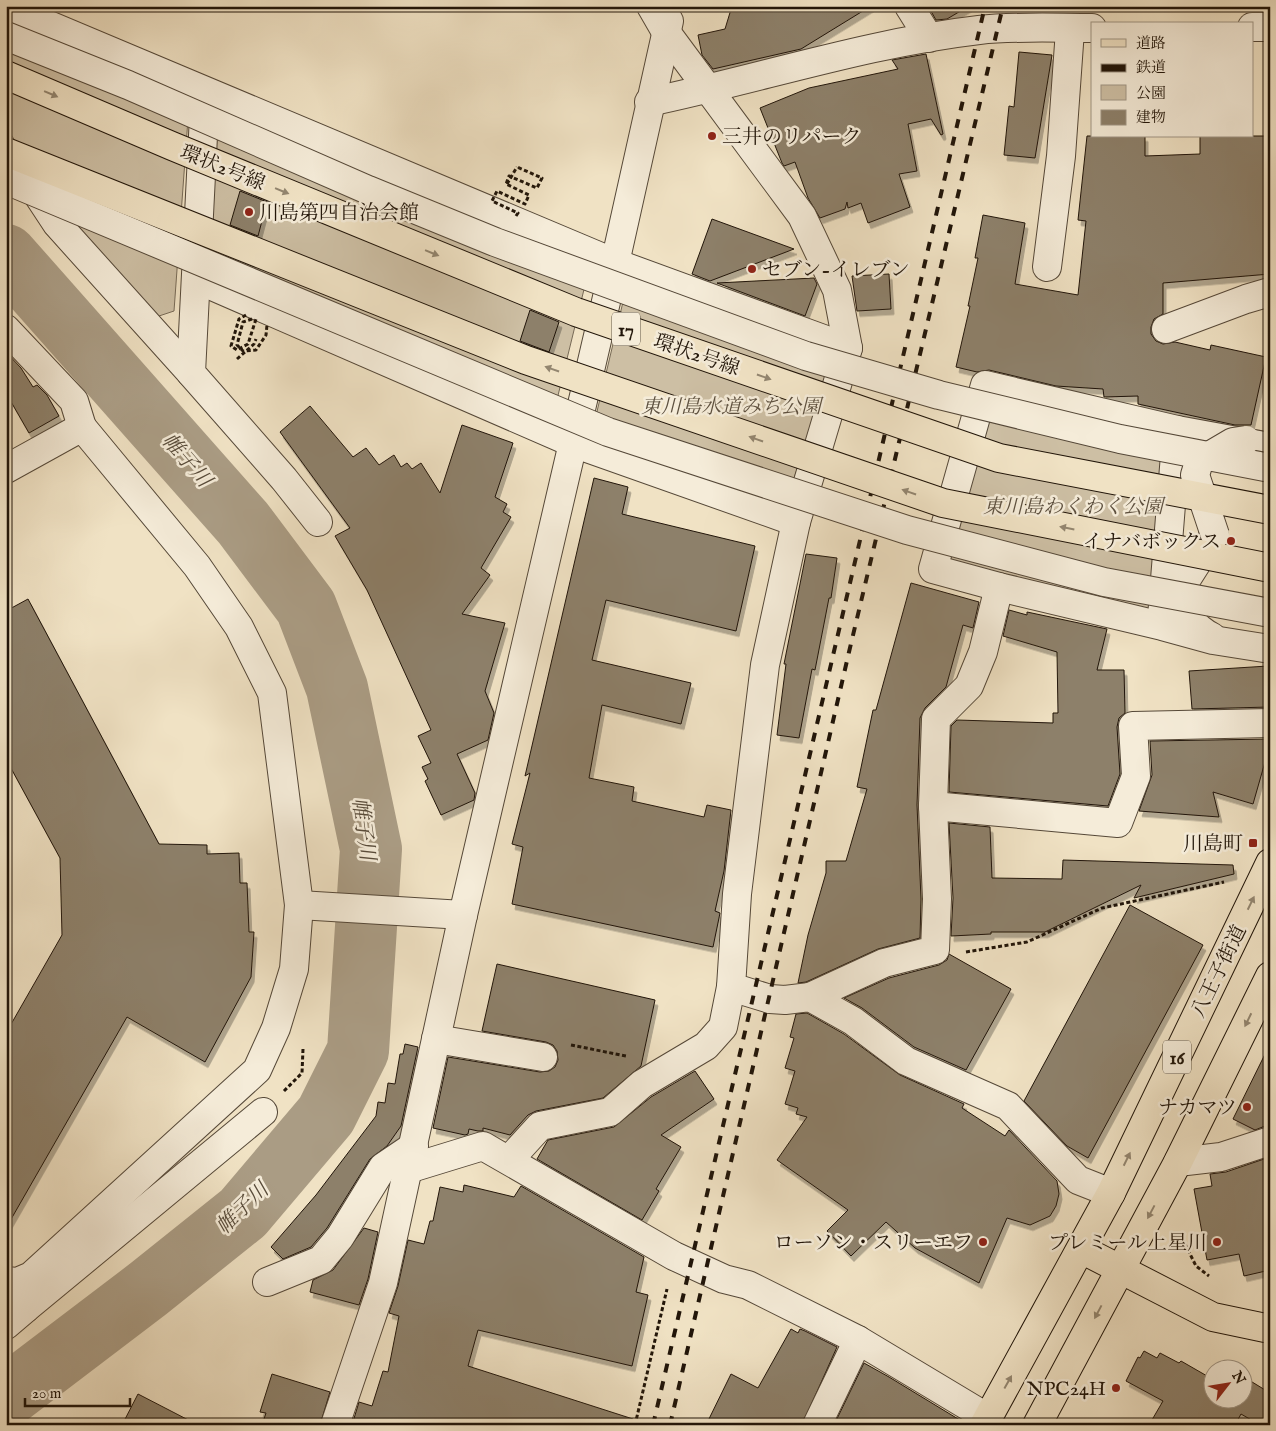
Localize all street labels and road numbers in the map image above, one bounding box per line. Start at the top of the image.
street label: 環状2号線 [176,140,269,197]
road number: 17 [612,312,640,346]
street label: 環状2号線 [650,329,743,382]
street label: 八王子街道 [1186,921,1253,1022]
road number: 16 [1163,1040,1191,1074]

